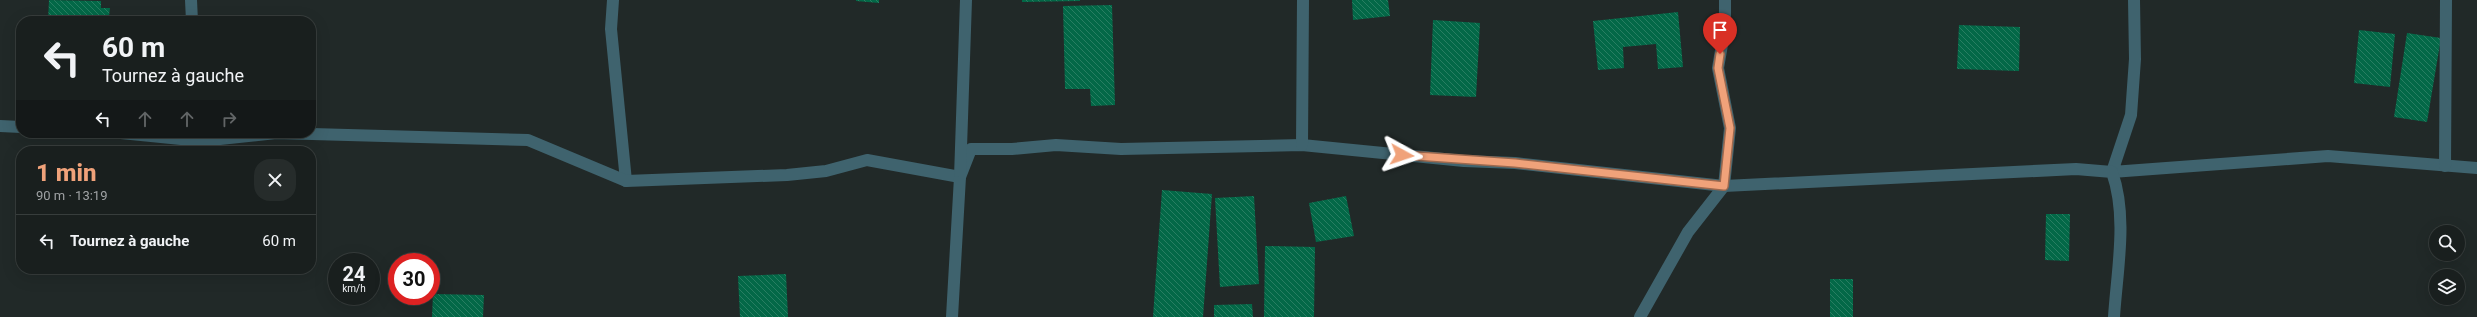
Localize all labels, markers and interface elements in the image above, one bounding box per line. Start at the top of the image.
pin [1703,13,1737,54]
icon: arrive [1709,19,1731,41]
text: 60 m [102,31,165,64]
icon: left [36,32,88,84]
text: Tournez à gauche [102,65,244,86]
icon: left [92,108,114,130]
icon: ahead [134,108,156,130]
icon: ahead [176,108,198,130]
icon: right [218,108,240,130]
position arrow [1381,134,1423,176]
text: 1 min [36,159,97,187]
button: close [254,159,296,201]
text: 90 m · 13:19 [36,188,107,203]
map controls [2429,225,2465,305]
button: search [2429,225,2465,261]
icon: left [36,230,58,252]
text: Tournez à gauche [70,232,189,250]
text: 60 m [262,232,296,250]
speed limit sign: 30 [388,253,440,305]
text: 24 [343,262,365,286]
button: layers [2429,269,2465,305]
text: km/h [342,283,366,294]

